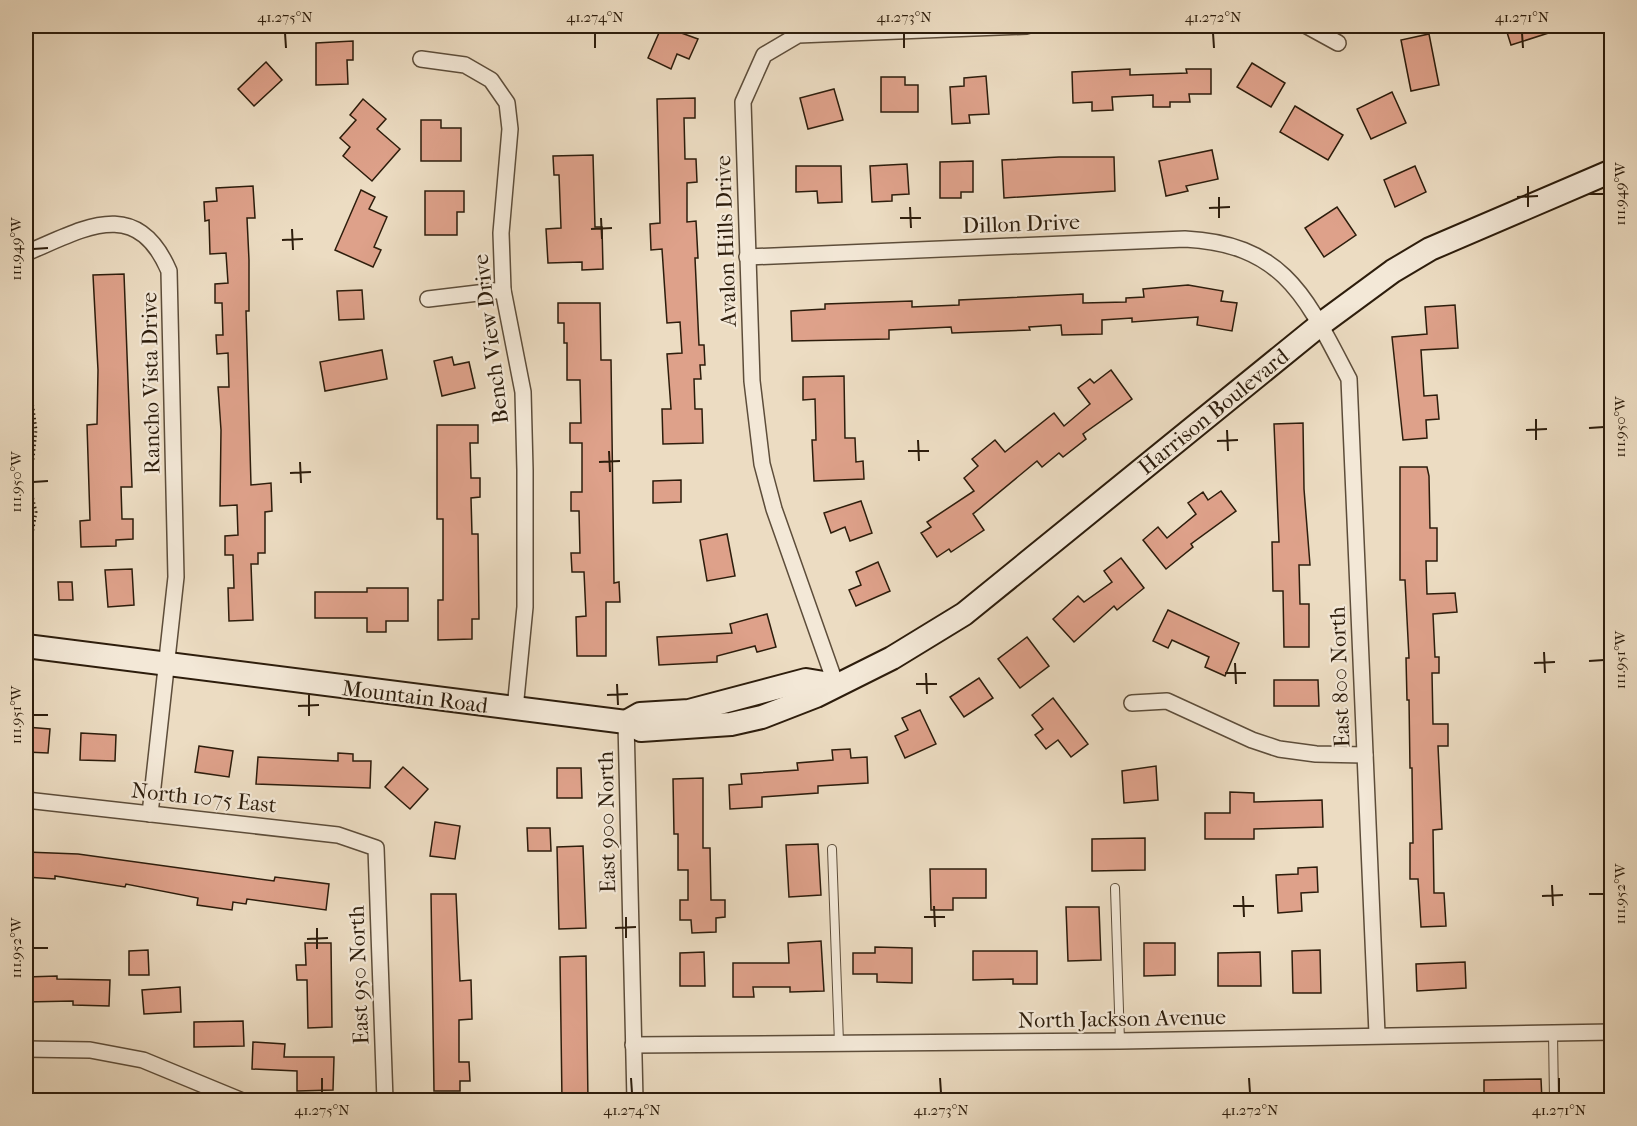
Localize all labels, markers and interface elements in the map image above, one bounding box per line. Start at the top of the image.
text: 41.275°N [257,8,313,26]
text: 41.274°N [566,8,624,26]
text: 41.273°N [876,8,932,26]
text: 41.272°N [1185,8,1242,26]
text: 41.271°N [1495,8,1550,26]
street label: Avalon Hills Drive [710,155,742,328]
text: 111.949°W [1611,161,1629,226]
street label: Dillon Drive [962,209,1080,239]
text: 111.949°W [7,216,25,281]
street label: Bench View Drive [468,252,514,425]
street label: Rancho Vista Drive [136,292,166,474]
street label: Harrison Boulevard [1133,343,1295,480]
text: 111.950°W [1611,395,1629,458]
text: 111.950°W [7,450,25,513]
street label: East 800 North [1325,605,1355,748]
text: 111.951°W [1611,629,1629,689]
street label: Mountain Road [340,675,490,719]
text: 111.951°W [7,684,25,744]
street label: East 900 North [593,750,621,893]
street label: North 1075 East [130,777,278,819]
text: 111.952°W [1611,862,1629,925]
street label: East 950 North [344,904,374,1045]
text: 111.952°W [7,916,25,979]
street label: North Jackson Avenue [1018,1004,1226,1034]
text: 41.275°N [294,1101,350,1119]
text: 41.274°N [603,1101,661,1119]
text: 41.273°N [913,1101,969,1119]
text: 41.272°N [1222,1101,1279,1119]
text: 41.271°N [1532,1101,1587,1119]

